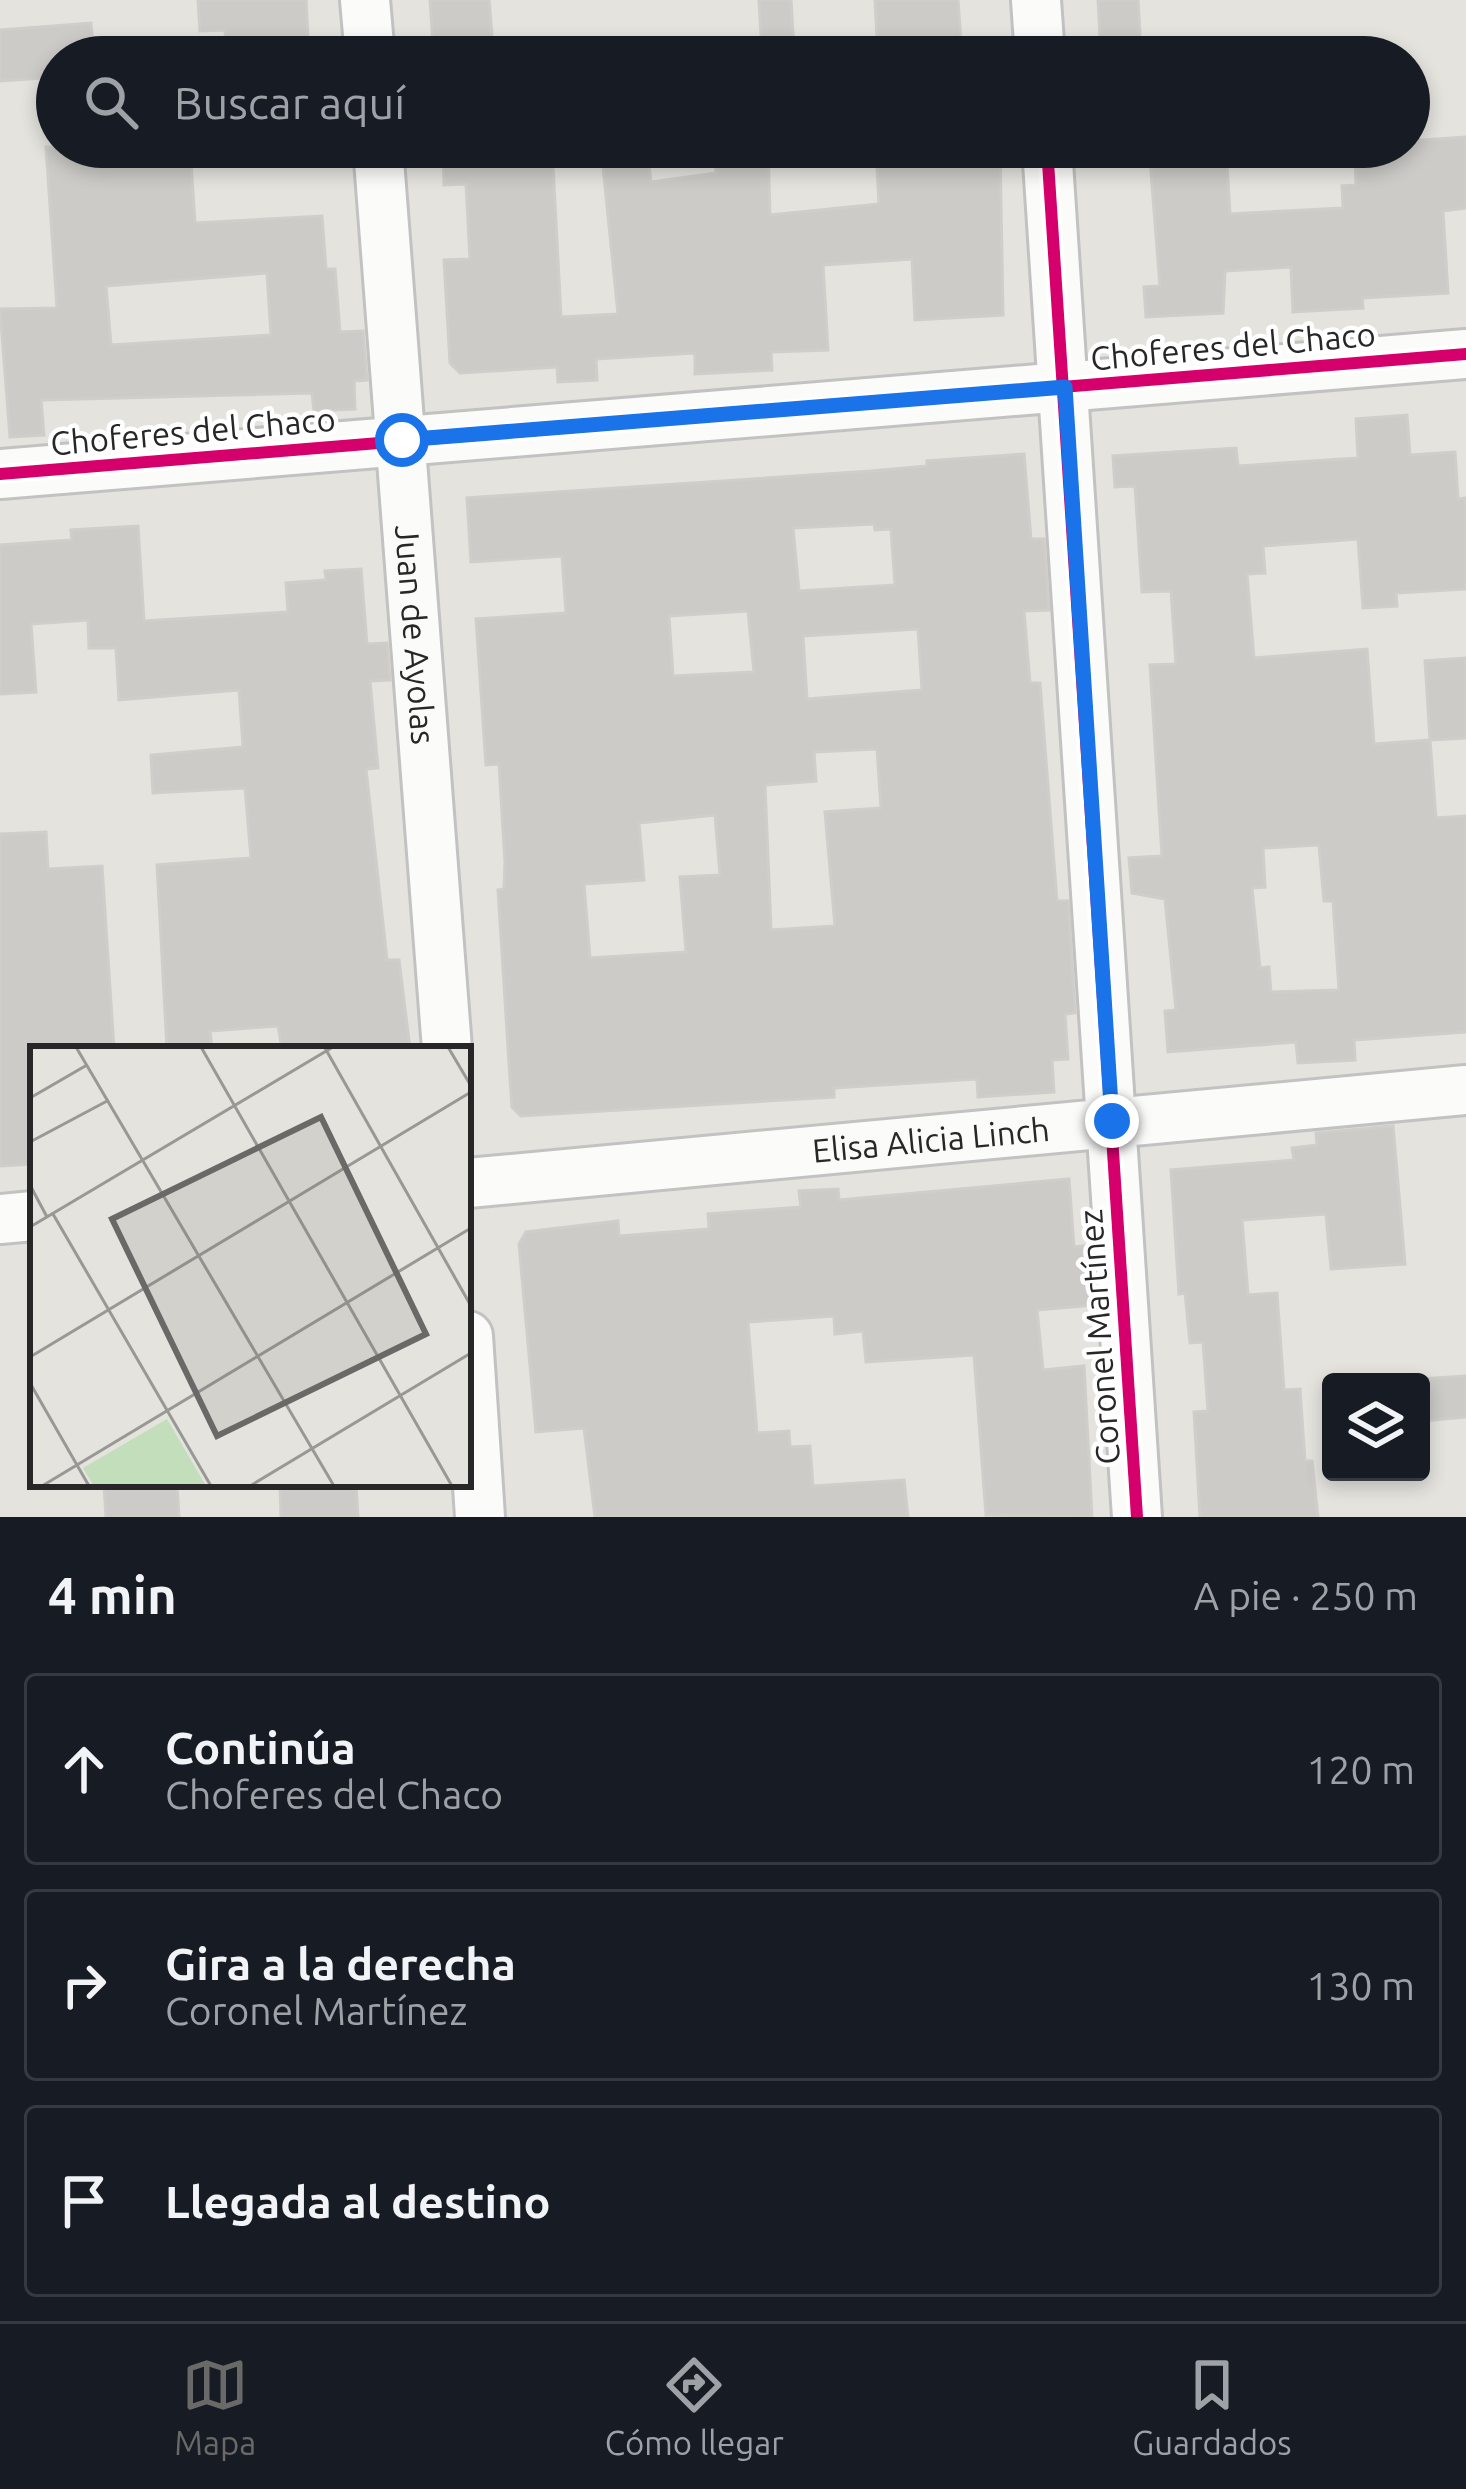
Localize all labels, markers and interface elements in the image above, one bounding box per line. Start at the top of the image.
search box [36,36,1430,168]
icon: search [78,69,144,135]
text: Buscar aquí [174,77,405,128]
street label: Choferes del Chaco [1089,315,1377,376]
street label: Choferes del Chaco [49,400,337,461]
route start [375,413,429,467]
street label: Juan de Ayolas [389,523,443,746]
inset map [30,1046,471,1487]
route end [1085,1094,1139,1148]
street label: Elisa Alicia Linch [811,1110,1051,1169]
street label: Coronel Martínez [1071,1208,1126,1466]
map controls [1322,1373,1430,1481]
button: layers [1322,1373,1430,1481]
text: 4 min [48,1566,177,1624]
text: A pie · 250 m [1194,1574,1418,1617]
text: Continúa [165,1722,356,1773]
icon: ahead [51,1736,117,1802]
text: 120 m [1306,1748,1415,1791]
text: Choferes del Chaco [165,1773,503,1816]
text: Gira a la derecha [165,1938,516,1989]
icon: right [51,1952,117,2018]
text: 130 m [1306,1964,1415,2007]
text: Coronel Martínez [165,1989,467,2032]
icon: arrive [51,2168,117,2234]
text: Llegada al destino [165,2176,550,2227]
tab: Mapa [174,2352,256,2461]
tab: Cómo llegar [605,2352,784,2461]
tab: Guardados [1132,2352,1292,2461]

